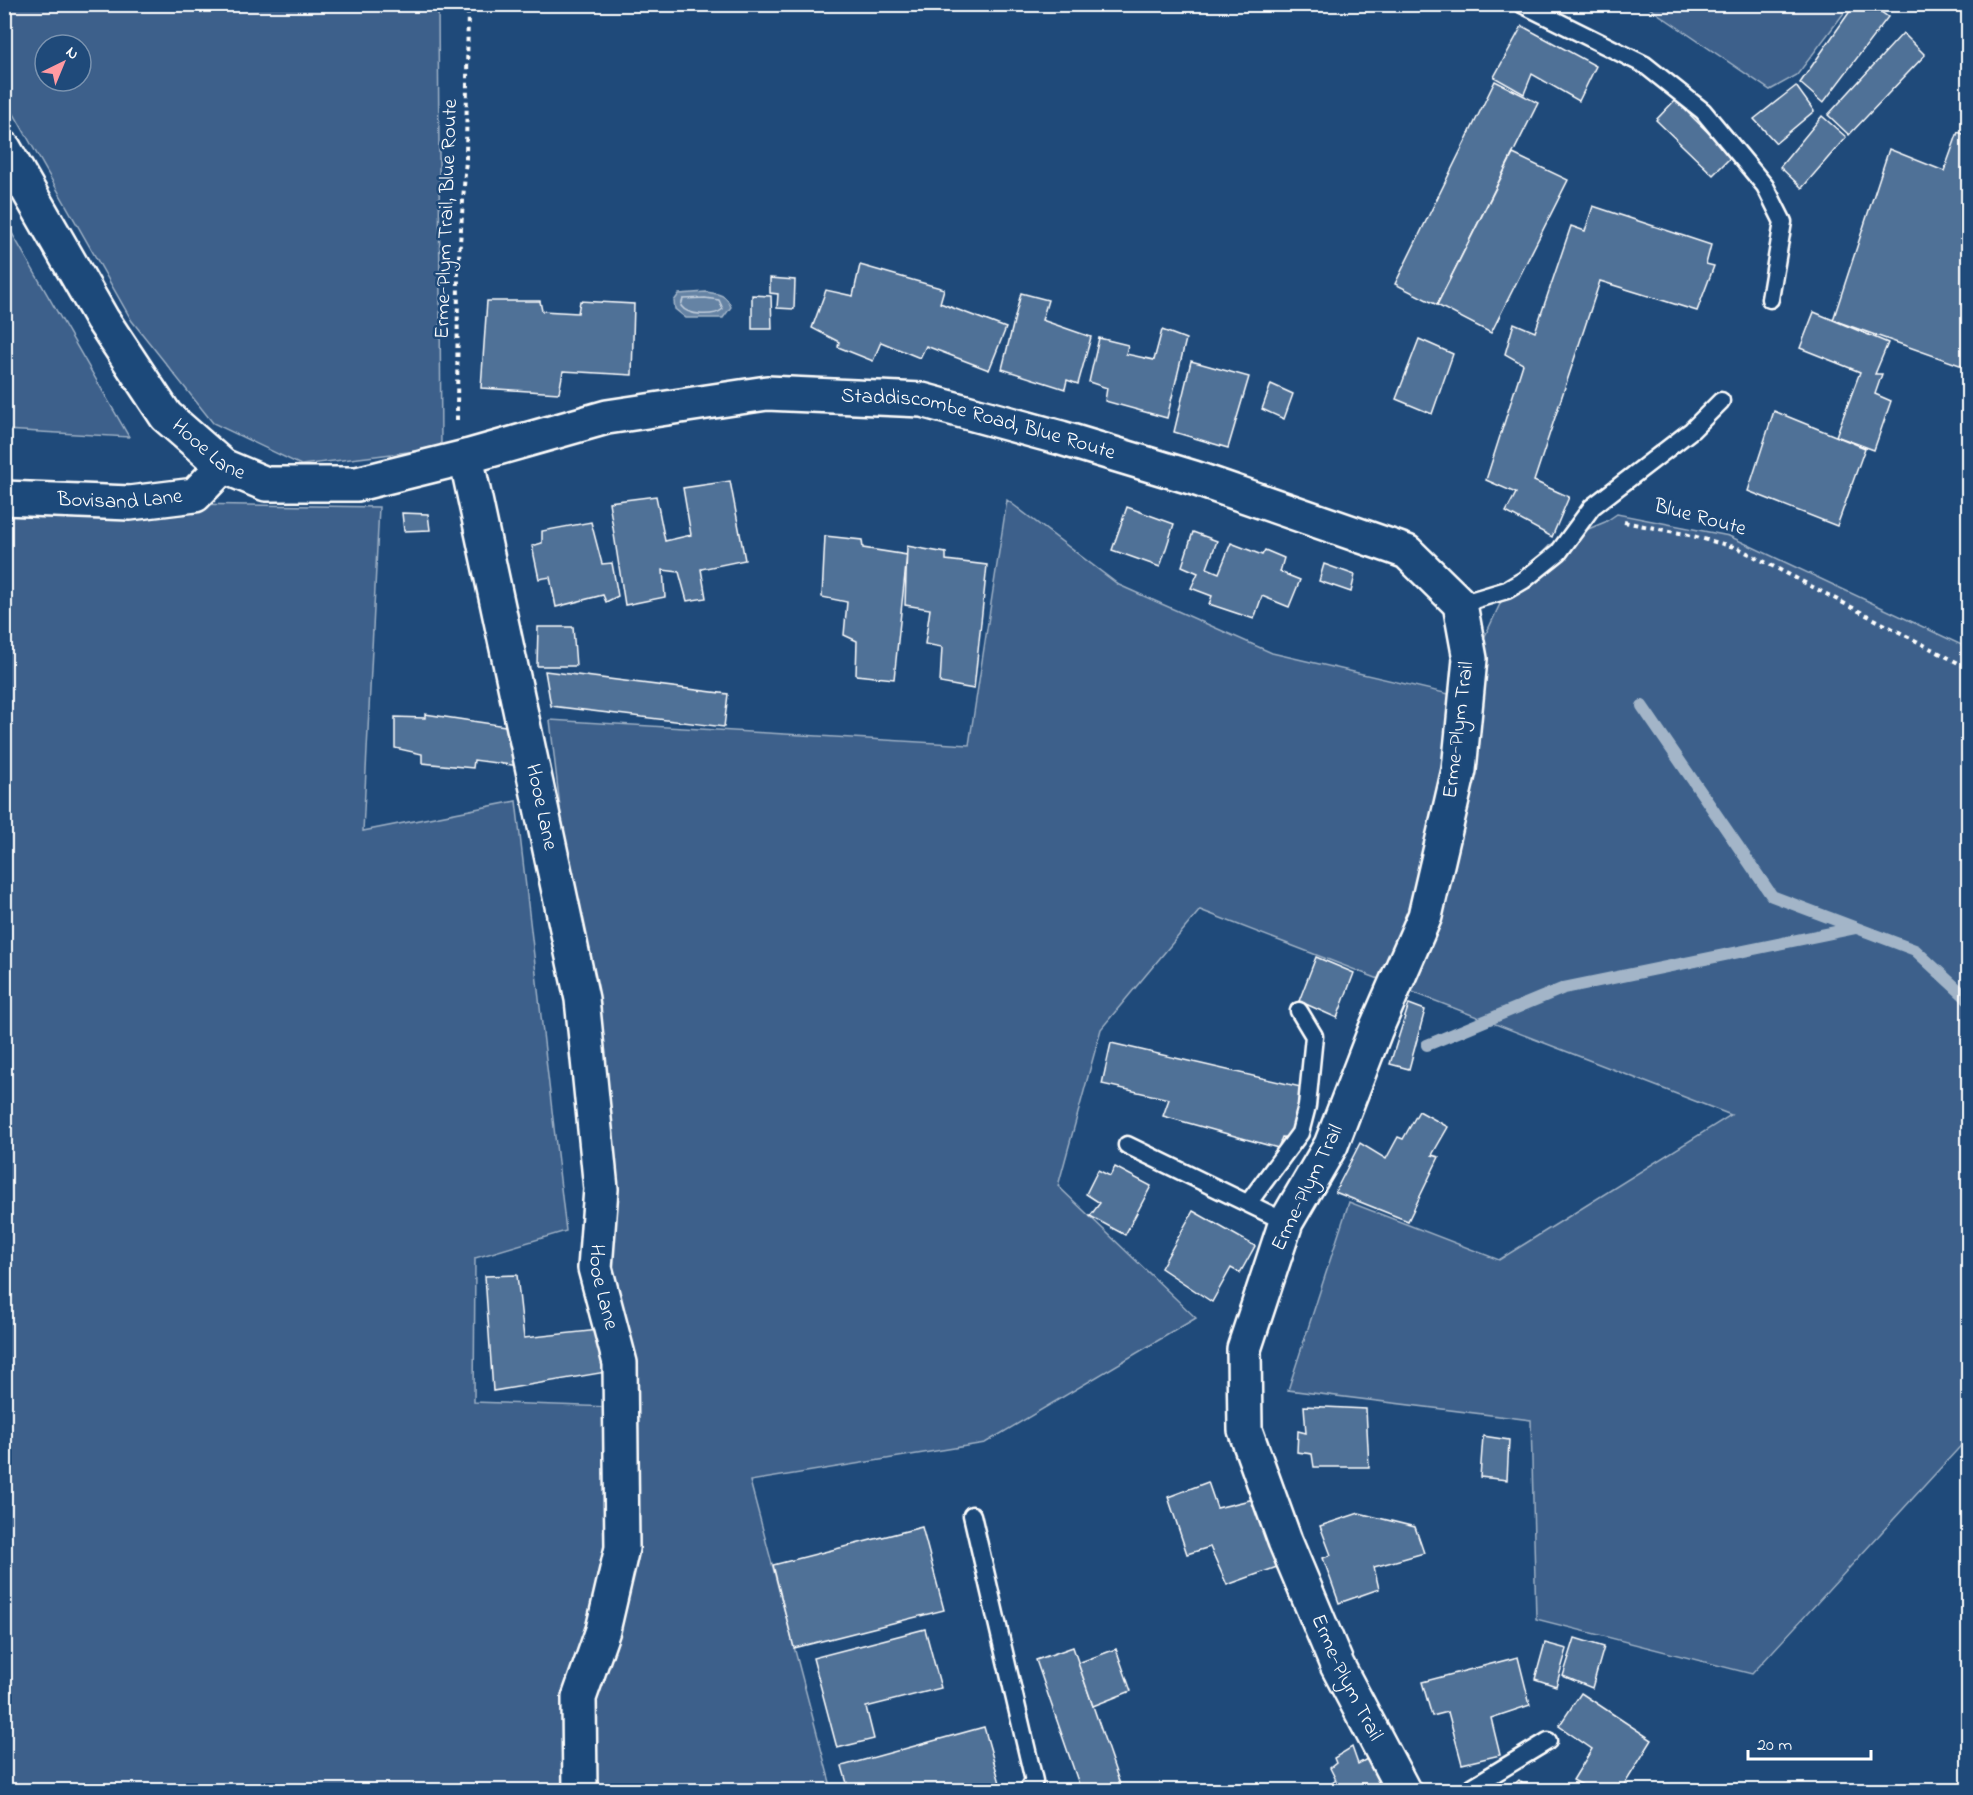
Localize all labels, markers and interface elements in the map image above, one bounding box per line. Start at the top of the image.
north arrow [33,33,93,93]
text: N [60,41,84,66]
street label: Erme-Plym Trail, Blue Route [428,98,468,340]
street label: Staddiscombe Road, Blue Route [840,381,1119,469]
street label: Hooe Lane [164,412,250,489]
street label: Bovisand Lane [56,482,185,518]
street label: Blue Route [1650,491,1750,545]
street label: Erme-Plym Trail [1436,660,1484,800]
street label: Hooe Lane [517,761,565,854]
street label: Erme-Plym Trail [1264,1120,1353,1257]
street label: Hooe Lane [580,1243,626,1334]
street label: Erme-Plym Trail [1302,1610,1390,1747]
scale bar [1748,1723,1871,1761]
text: 20 m [1757,1733,1792,1759]

